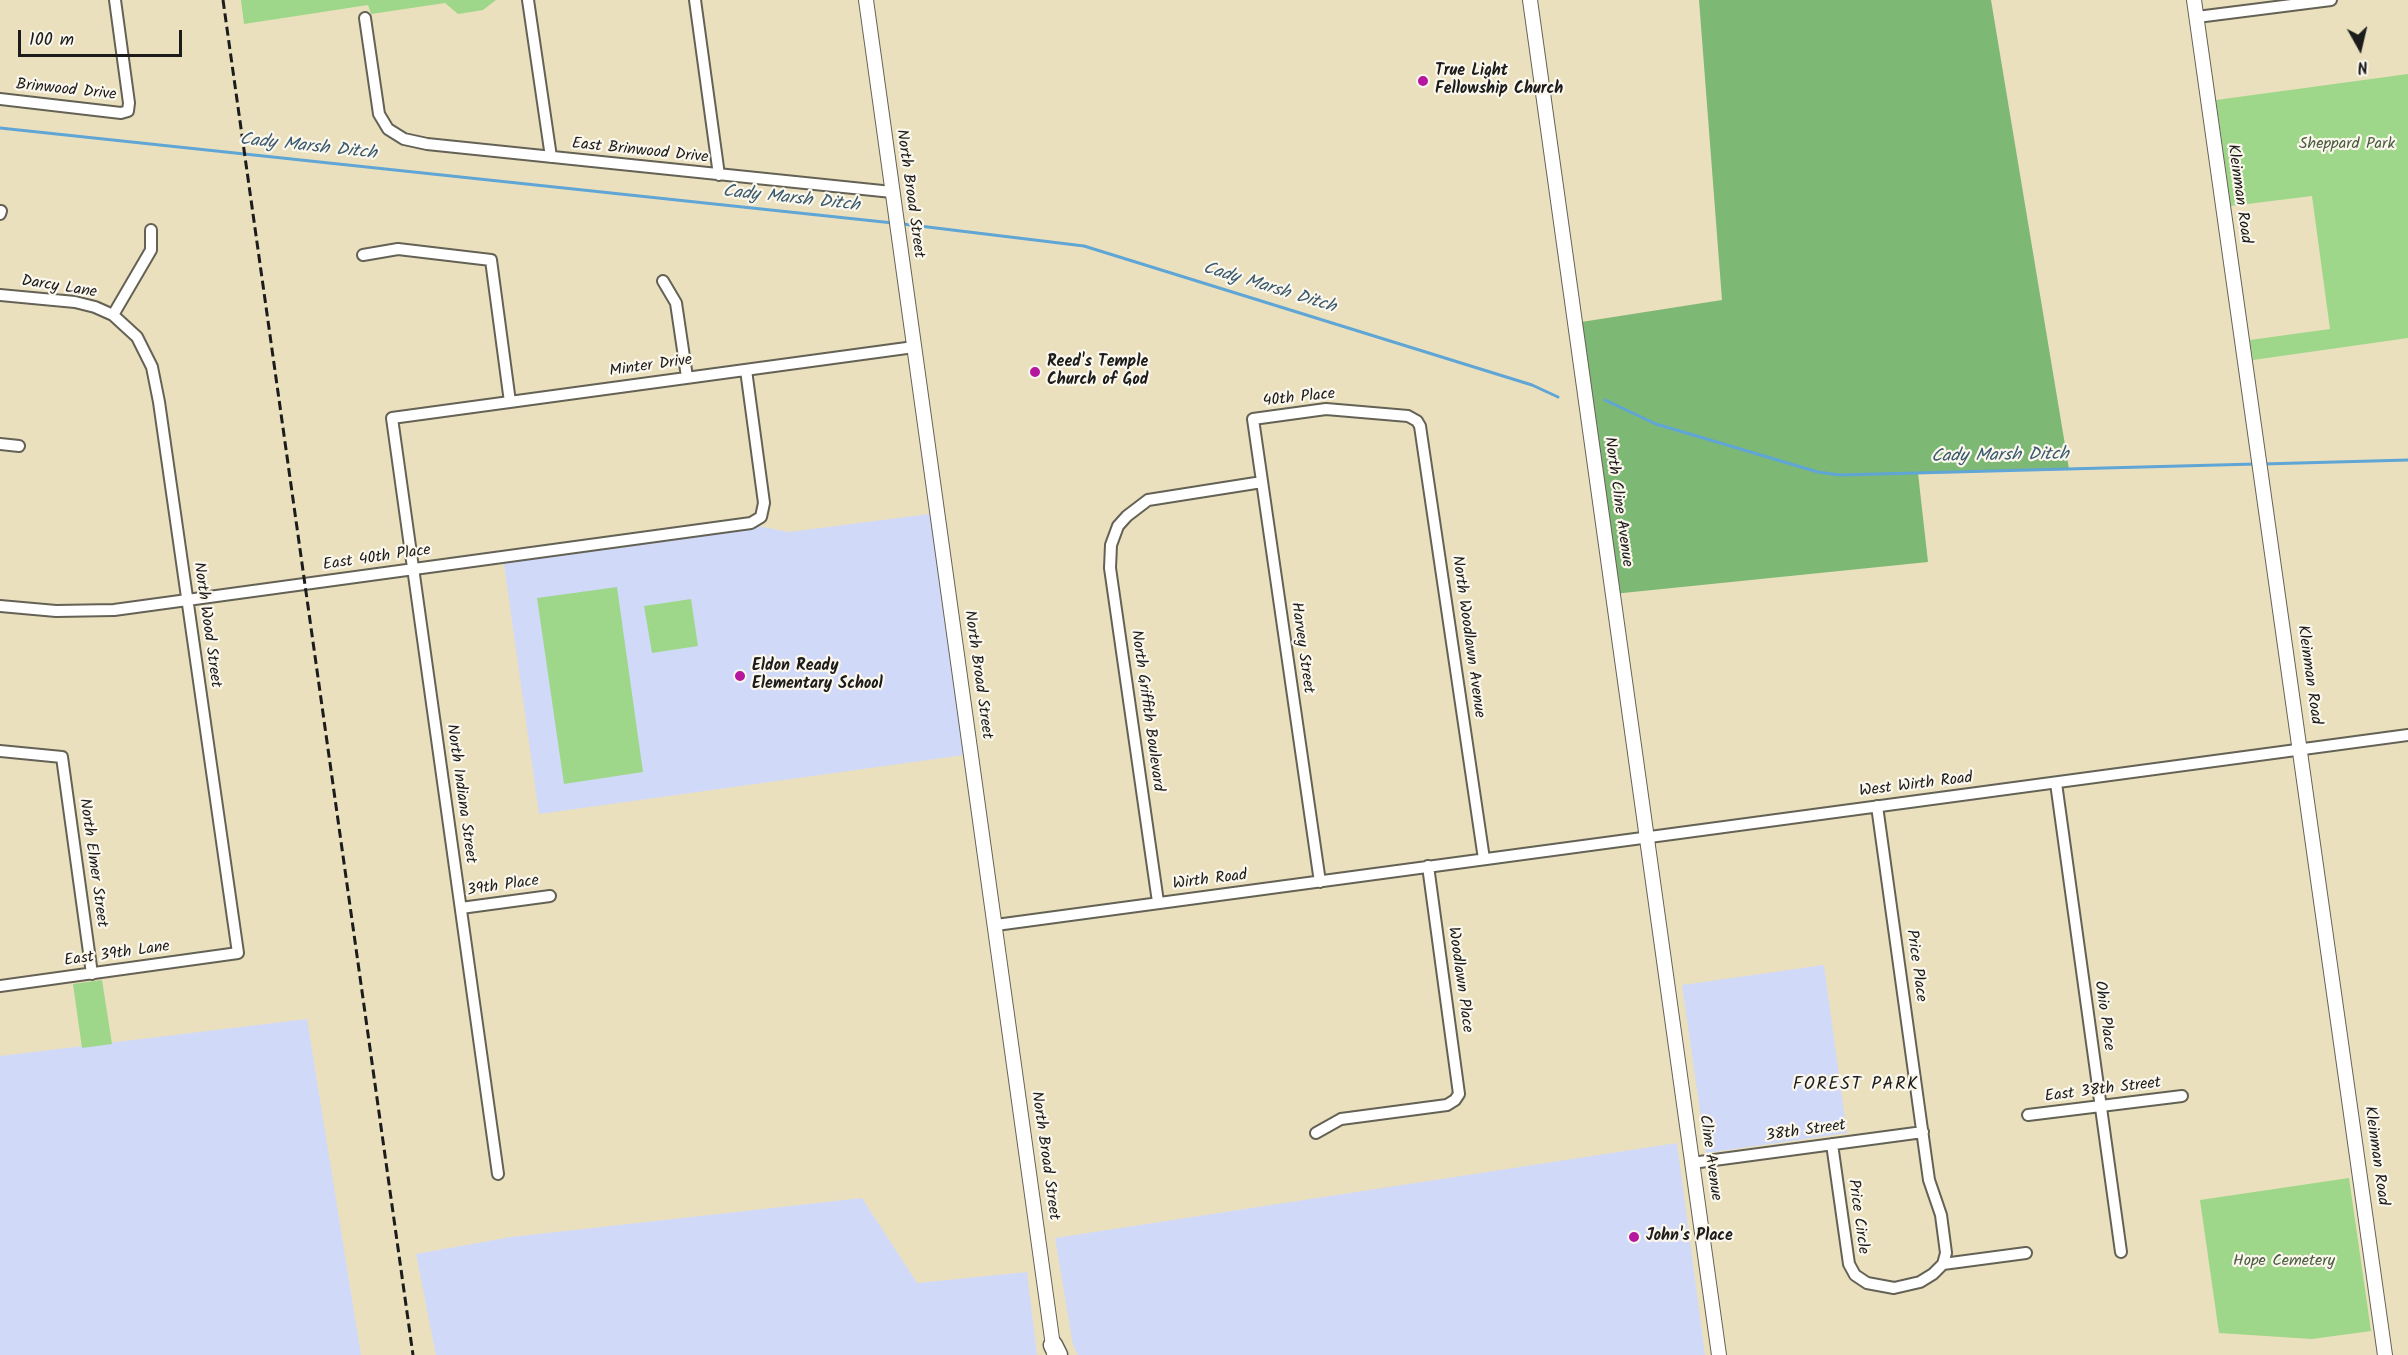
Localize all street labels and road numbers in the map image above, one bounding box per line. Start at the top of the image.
street label: Brinwood Drive [15,76,117,106]
street label: North Broad Street [890,128,928,260]
street label: East Brinwood Drive [571,135,709,169]
street label: Kleinman Road [2222,143,2254,245]
street label: Darcy Lane [20,273,98,303]
street label: Minter Drive [608,352,694,382]
street label: 40th Place [1262,386,1336,412]
street label: North Cline Avenue [1598,436,1636,568]
street label: East 40th Place [322,542,432,576]
street label: North Woodlawn Avenue [1446,555,1488,719]
street label: North Wood Street [188,561,224,689]
street label: Harvey Street [1285,601,1317,695]
street label: North Broad Street [958,609,996,741]
street label: Kleinman Road [2292,624,2324,726]
street label: North Griffith Boulevard [1125,629,1167,793]
street label: North Indiana Street [441,723,479,865]
street label: West Wirth Road [1858,770,1974,802]
street label: North Elmer Street [73,797,111,929]
street label: Wirth Road [1172,867,1248,895]
street label: 39th Place [466,872,540,902]
street label: Woodlawn Place [1442,926,1476,1034]
street label: Price Place [1900,929,1930,1003]
street label: East 39th Lane [63,938,171,972]
street label: Ohio Place [2089,980,2117,1052]
street label: East 38th Street [2044,1074,2162,1108]
street label: North Broad Street [1025,1090,1063,1222]
street label: Kleinman Road [2359,1105,2391,1207]
street label: Cline Avenue [1693,1114,1725,1202]
street label: 38th Street [1765,1117,1847,1147]
street label: Price Circle [1842,1178,1872,1256]

